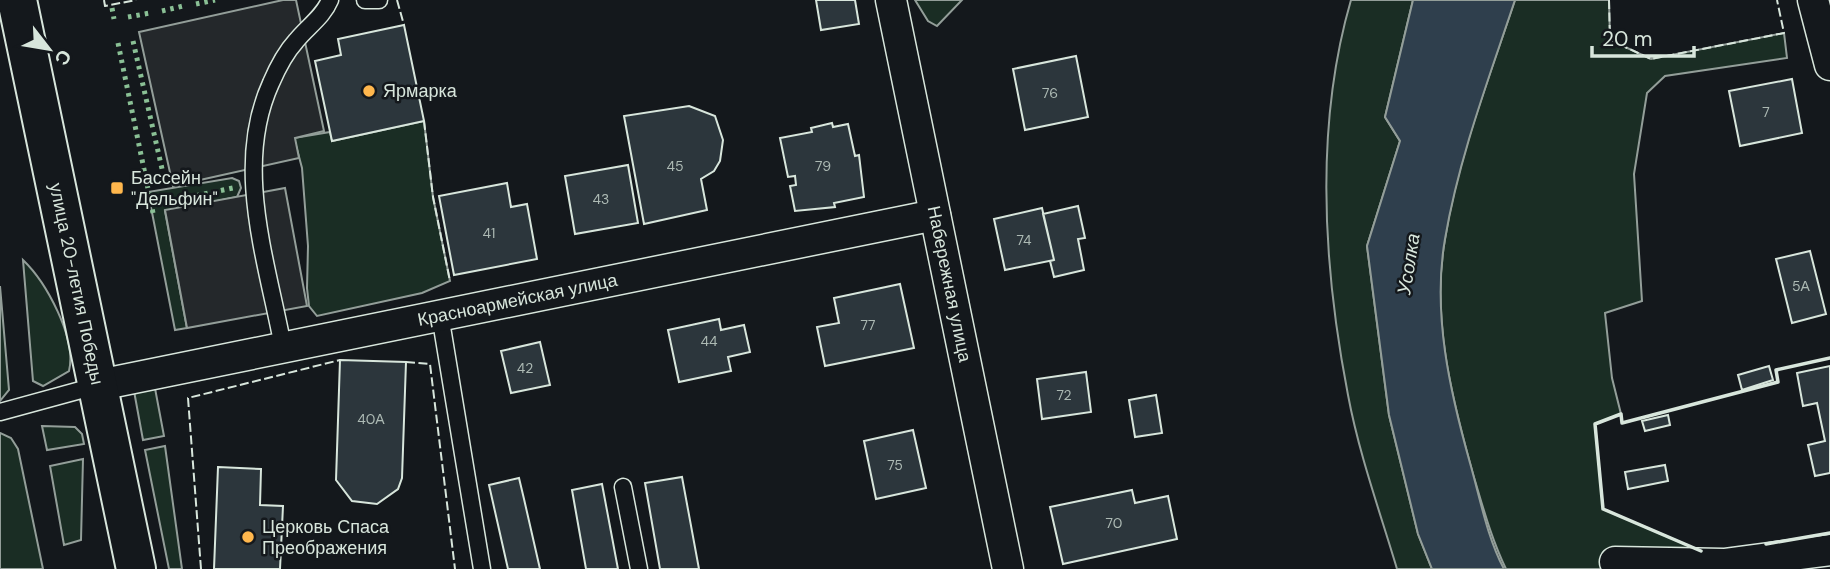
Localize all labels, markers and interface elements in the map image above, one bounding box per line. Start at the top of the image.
north arrow [14,14,84,84]
scale bar [1592,14,1694,58]
text: 20 m [1602,25,1653,53]
text: С [49,45,77,70]
place label: Ярмарка [383,79,458,103]
marker: Ярмарка [361,83,377,99]
house number: 76 [1042,84,1058,102]
house number: 7 [1762,103,1770,121]
house number: 45 [666,157,684,175]
house number: 79 [815,157,831,175]
place label: Бассейн "Дельфин" [131,166,218,211]
marker: Бассейн "Дельфин" [109,180,125,196]
street label: улица 20-летия Победы [44,181,109,387]
house number: 43 [593,190,609,208]
street label: Набережная улица [922,204,977,365]
house number: 41 [483,224,495,242]
house number: 74 [1016,231,1032,249]
water label: Усолка [1391,232,1426,297]
street label: Красноармейская улица [415,268,620,332]
house number: 5А [1792,277,1811,295]
house number: 77 [861,316,875,334]
house number: 44 [701,332,718,350]
house number: 42 [517,359,533,377]
house number: 72 [1056,386,1072,404]
house number: 40А [357,410,385,428]
house number: 75 [887,456,903,474]
house number: 70 [1106,514,1122,532]
place label: Церковь Спаса Преображения [262,515,390,560]
marker: Церковь Спаса Преображения [240,529,256,545]

